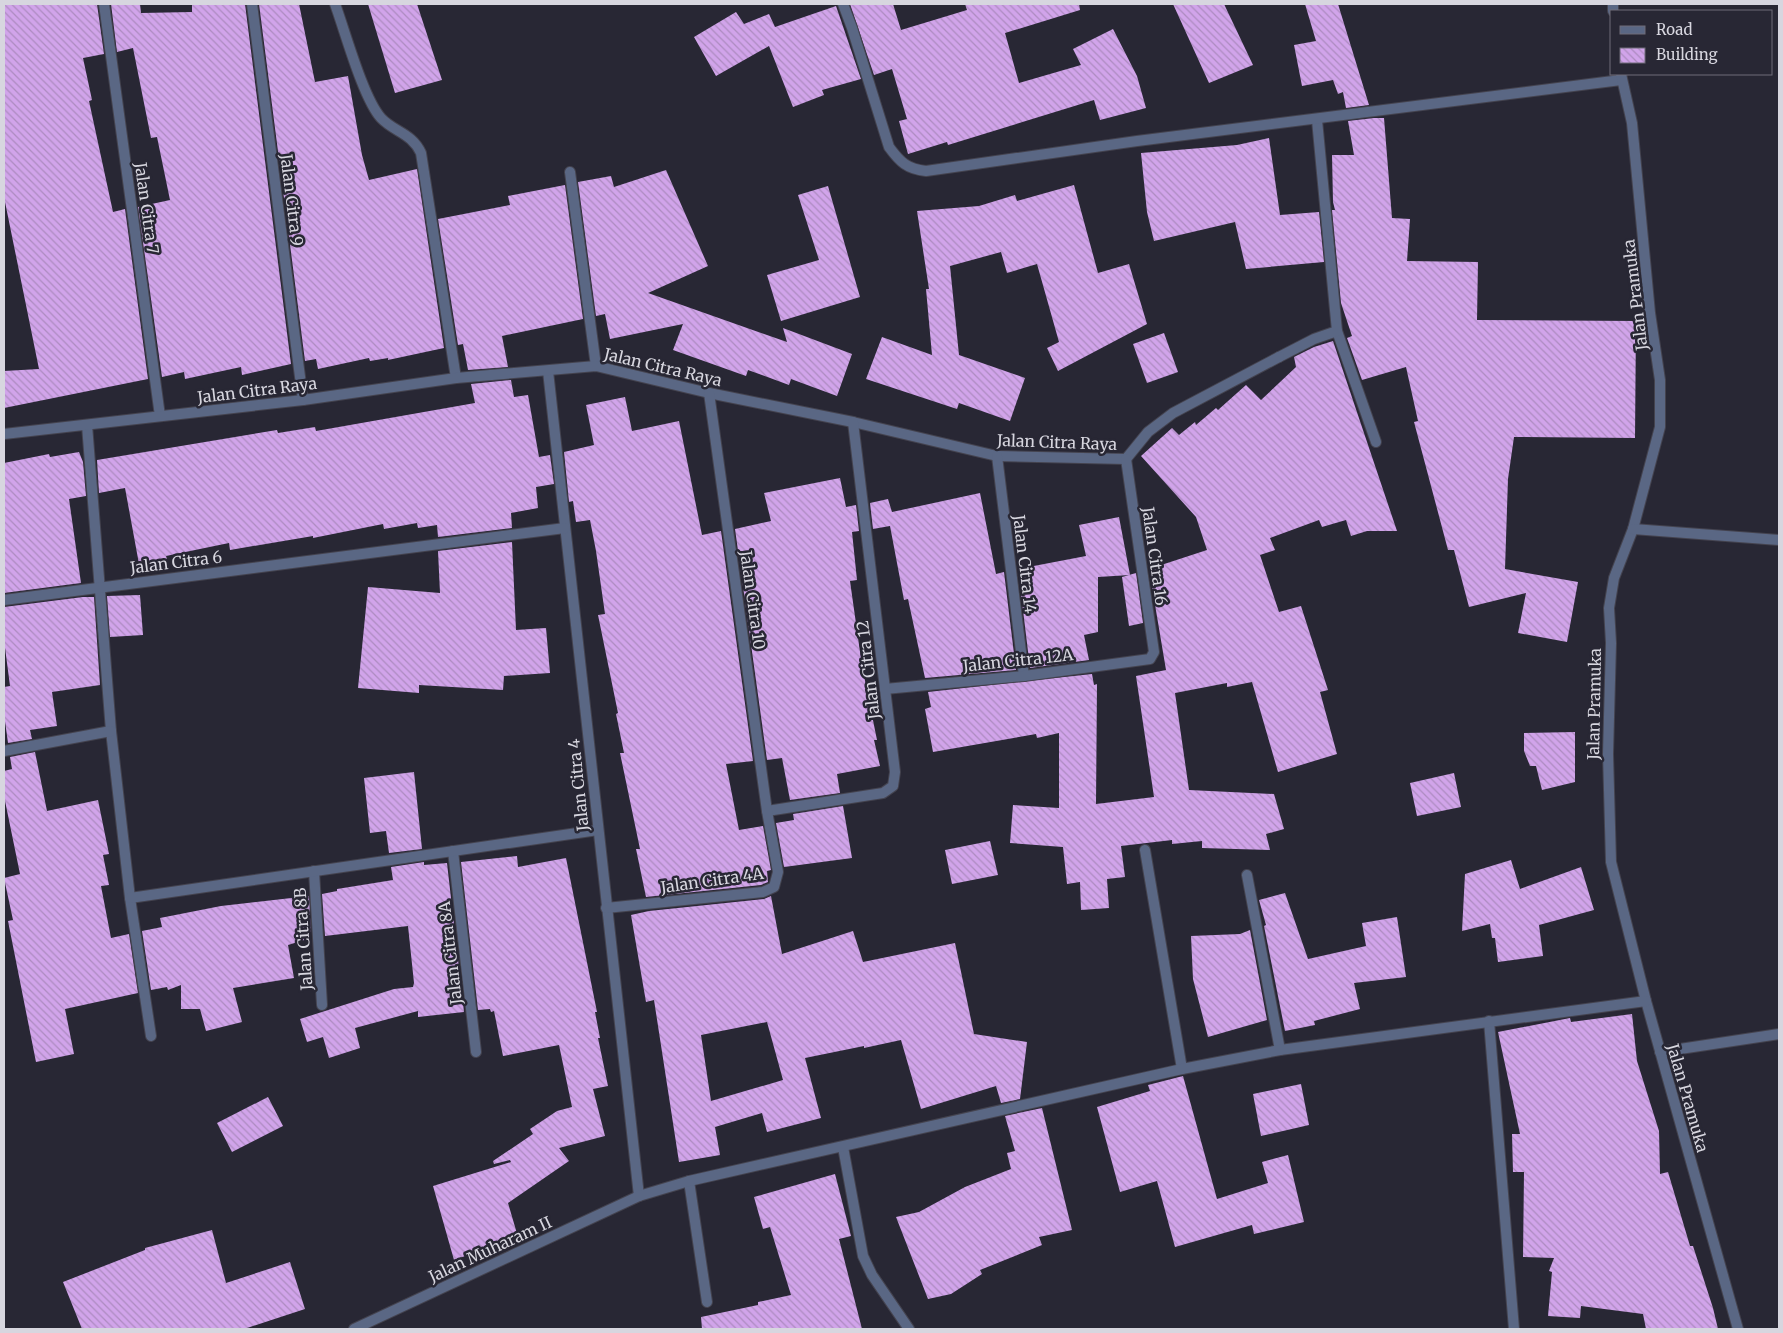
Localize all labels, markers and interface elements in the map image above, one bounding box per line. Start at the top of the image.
legend [1610,10,1773,75]
text: Road [1656,20,1692,39]
text: Building [1656,45,1718,64]
street label: Jalan Citra 9 [276,152,308,247]
street label: Jalan Citra 7 [131,160,163,255]
street label: Jalan Pramuka [1618,238,1652,353]
street label: Jalan Citra Raya [601,344,724,390]
street label: Jalan Citra Raya [195,373,318,407]
street label: Jalan Citra Raya [996,430,1118,454]
street label: Jalan Citra 16 [1138,504,1172,607]
street label: Jalan Citra 14 [1009,513,1041,615]
street label: Jalan Citra 6 [128,546,224,578]
street label: Jalan Citra 10 [736,548,770,651]
street label: Jalan Citra 12 [852,619,884,722]
street label: Jalan Citra 12A [961,644,1075,676]
street label: Jalan Pramuka [1583,647,1605,761]
street label: Jalan Citra 4 [563,738,593,833]
street label: Jalan Citra 4A [658,863,766,897]
street label: Jalan Citra 8B [289,887,317,992]
street label: Jalan Citra 8A [434,900,466,1007]
street label: Jalan Pramuka [1663,1040,1713,1155]
street label: Jalan Muharam II [424,1212,555,1287]

